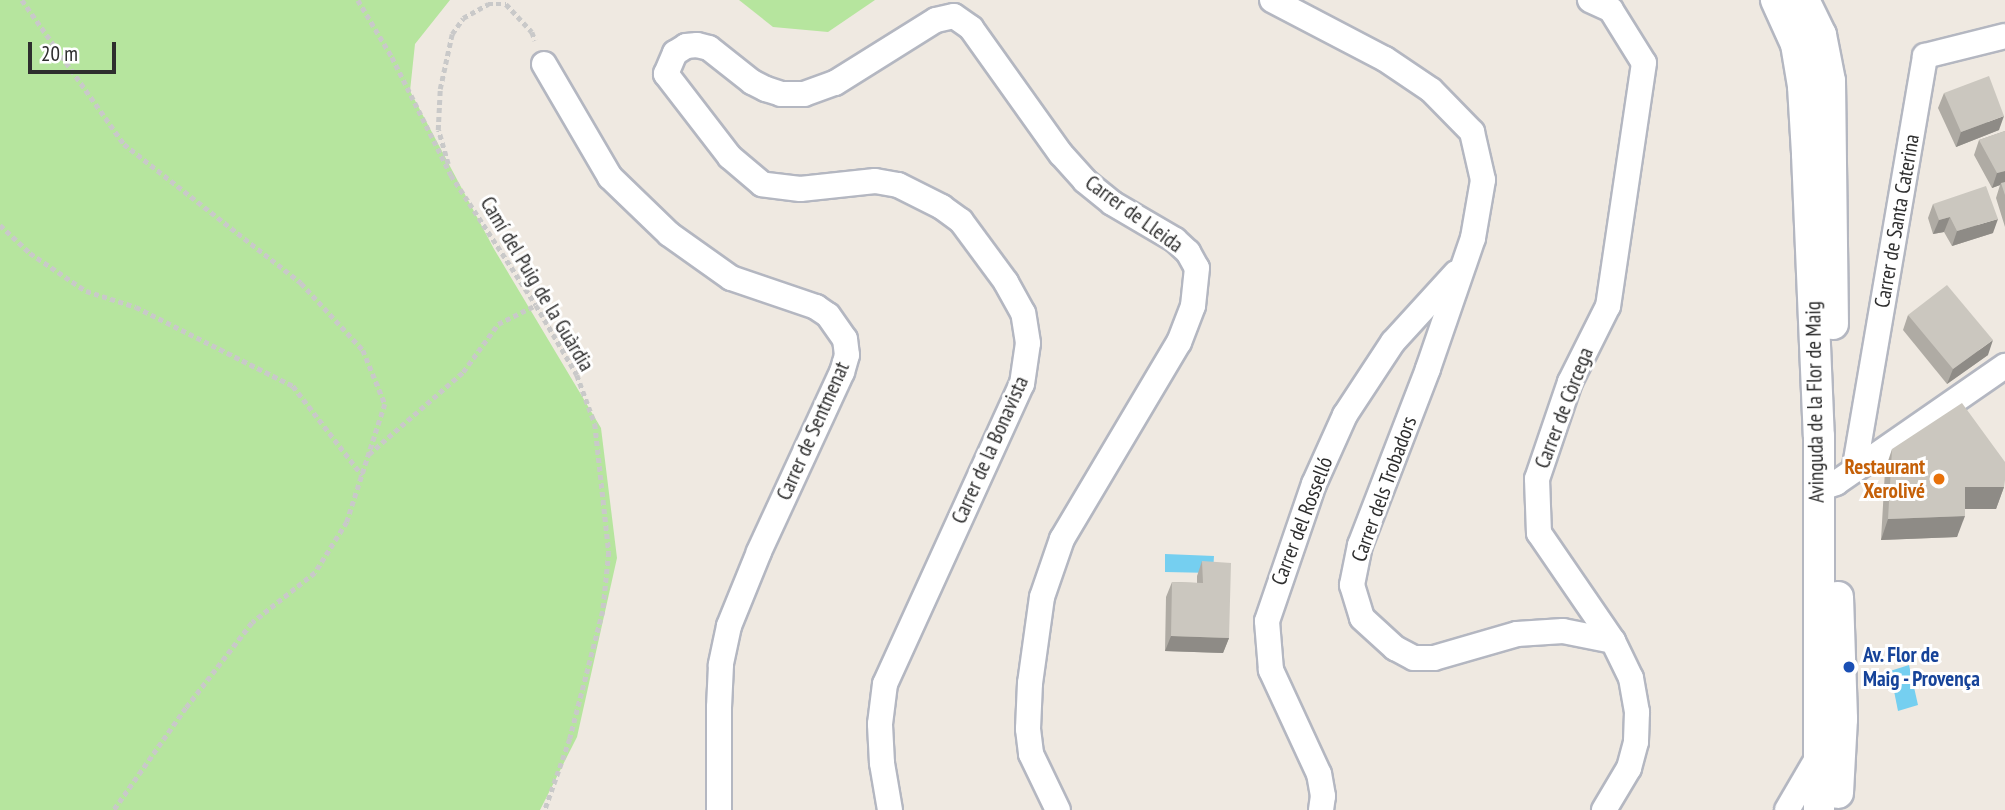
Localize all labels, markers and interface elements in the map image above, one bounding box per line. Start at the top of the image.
scale bar [32,28,119,72]
text: 20 m [41,40,78,67]
street label: Carrer de Santa Caterina [1869,132,1925,310]
street label: Carrer de Lleida [1080,170,1188,258]
street label: Camí del Puig de la Guàrdia [475,192,599,376]
street label: Avinguda de la Flor de Maig [1801,301,1829,503]
street label: Carrer de Còrcega [1529,344,1599,472]
street label: Carrer de Sentmenat [771,358,855,504]
street label: Carrer de la Bonavista [946,372,1034,528]
street label: Carrer dels Trobadors [1346,413,1422,565]
street label: Carrer del Rosselló [1266,453,1338,589]
place label: Restaurant Xerolivé [1844,454,1925,504]
marker: Restaurant Xerolivé [1931,471,1947,487]
place label: Av. Flor de Maig - Provença [1863,642,1982,692]
marker: Av. Flor de Maig - Provença [1841,659,1857,675]

